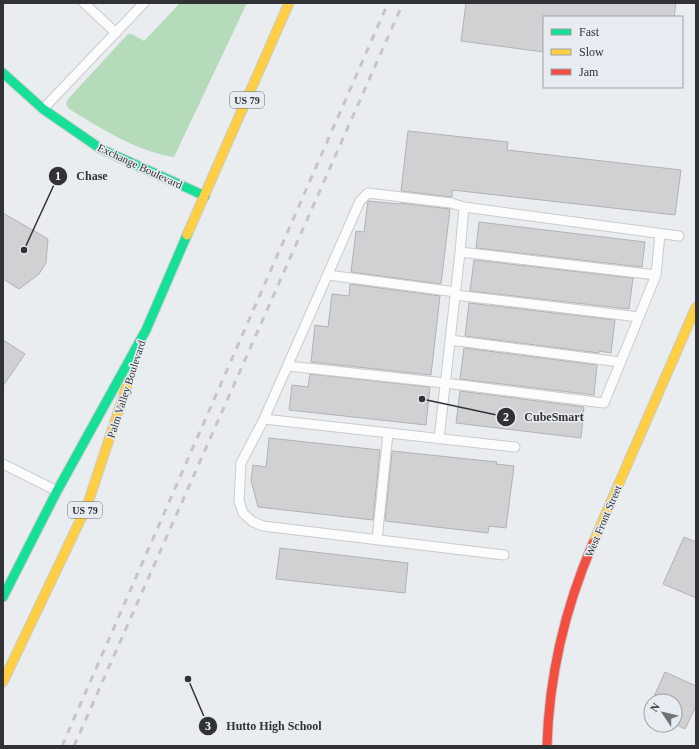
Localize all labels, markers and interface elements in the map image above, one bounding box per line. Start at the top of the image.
legend [543,16,683,88]
text: Fast [579,25,600,39]
text: Slow [579,45,604,59]
text: Jam [579,65,599,79]
road number: US 79 [230,92,264,108]
street label: Exchange Boulevard [96,141,185,191]
callout: Chase [48,164,116,188]
text: 1 [55,169,61,183]
text: Chase [76,169,108,183]
street label: Palm Valley Boulevard [105,338,148,439]
callout: CubeSmart [496,405,591,429]
text: 2 [503,410,509,424]
text: CubeSmart [524,410,584,424]
street label: West Front Street [582,483,624,559]
road number: US 79 [68,502,102,518]
north arrow [643,693,683,733]
text: N [648,701,662,714]
callout: Hutto High School [198,714,330,738]
text: 3 [205,719,211,733]
text: Hutto High School [226,719,322,733]

